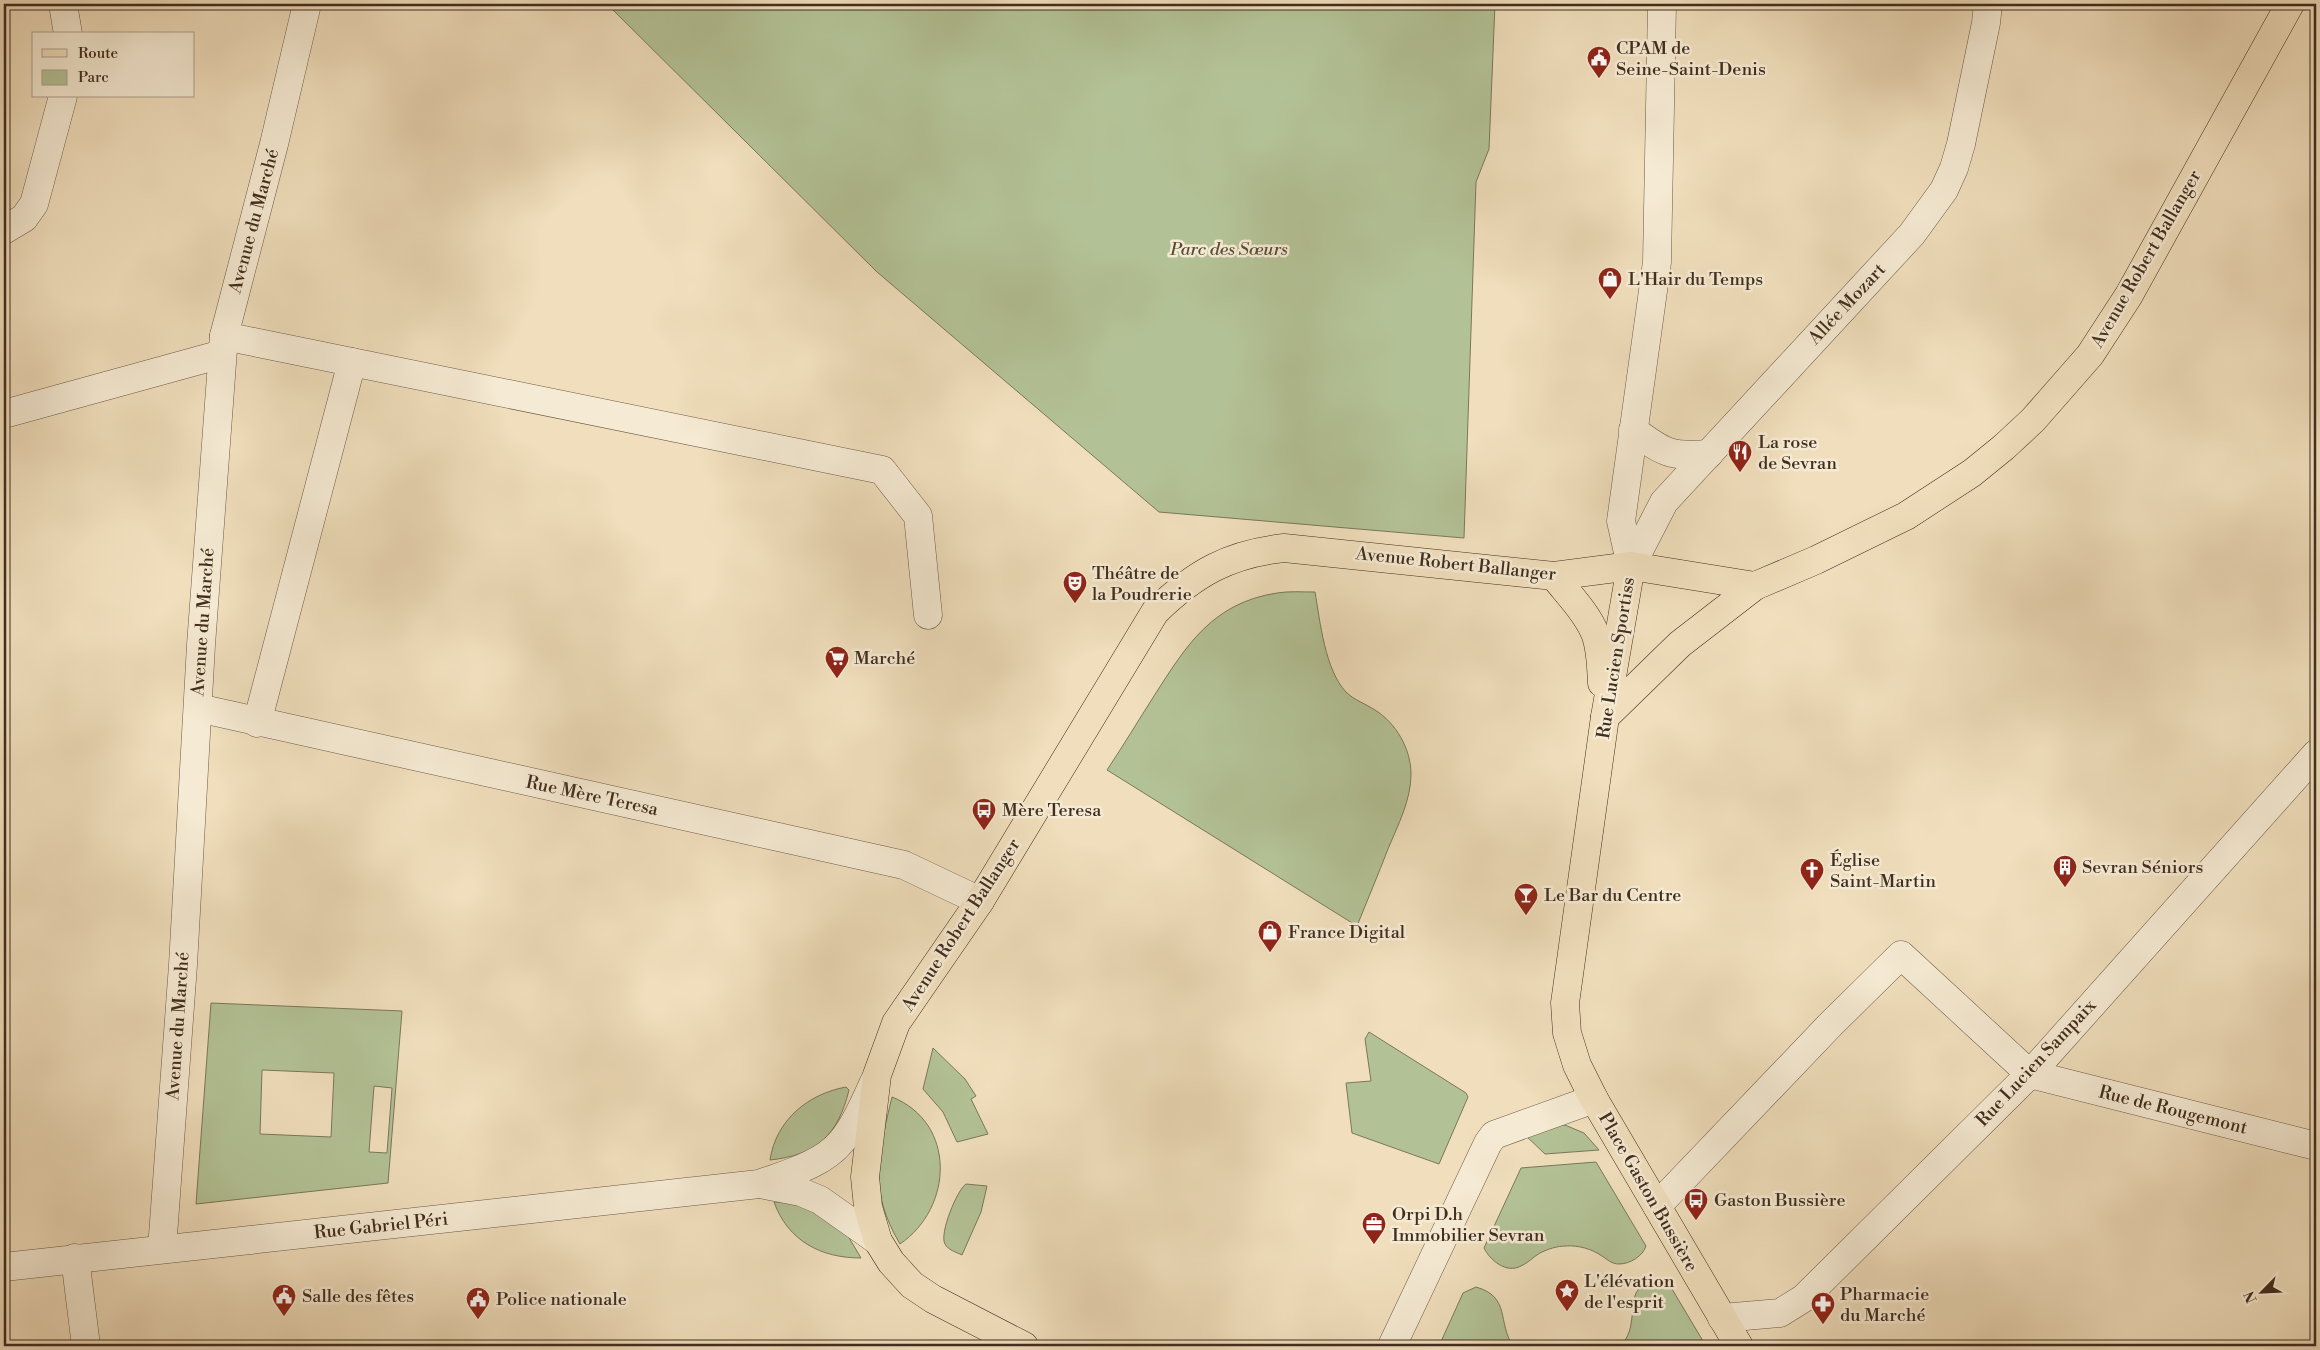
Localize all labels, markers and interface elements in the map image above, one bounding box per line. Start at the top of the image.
legend [32,32,195,98]
place label: CPAM de Seine-Saint-Denis [1616,37,1766,81]
text: Route [78,44,118,63]
public building icon: CPAM de Seine-Saint-Denis [1586,45,1612,79]
text: Parc [78,68,109,87]
street label: Avenue du Marché [223,146,284,297]
street label: Avenue Robert Ballanger [2085,166,2206,353]
park label: Parc des Sœurs [1169,238,1288,261]
street label: Allée Mozart [1803,258,1891,350]
shop icon: L'Hair du Temps [1597,266,1623,300]
place label: L'Hair du Temps [1628,268,1763,291]
place label: La rose de Sevran [1758,431,1837,475]
restaurant icon: La rose de Sevran [1727,439,1753,473]
street label: Avenue Robert Ballanger [1354,542,1558,586]
street label: Avenue du Marché [186,547,220,698]
place label: Théâtre de la Poudrerie [1092,562,1192,606]
theatre icon: Théâtre de la Poudrerie [1062,570,1088,604]
street label: Rue Lucien Sportiss [1592,575,1640,741]
supermarket icon: Marché [824,645,850,679]
place label: Marché [854,647,915,670]
street label: Rue Mère Teresa [524,771,661,821]
bus stop icon: Mère Teresa [971,797,997,831]
place label: Mère Teresa [1002,799,1102,822]
street label: Avenue Robert Ballanger [896,834,1026,1017]
place label: Église Saint-Martin [1830,849,1936,893]
building icon: Sevran Séniors [2052,854,2078,888]
place label: Sevran Séniors [2082,856,2204,879]
church icon: Église Saint-Martin [1799,857,1825,891]
bar icon: Le Bar du Centre [1513,882,1539,916]
place label: Le Bar du Centre [1544,884,1681,907]
shop icon: France Digital [1257,919,1283,953]
place label: France Digital [1288,921,1406,944]
street label: Avenue du Marché [161,951,195,1102]
street label: Rue Lucien Sampaix [1971,994,2102,1132]
street label: Rue de Rougemont [2096,1080,2250,1140]
street label: Place Gaston Bussière [1593,1108,1703,1276]
bus stop icon: Gaston Bussière [1683,1187,1709,1221]
place label: Gaston Bussière [1714,1189,1846,1212]
place label: Orpi D.h Immobilier Sevran [1392,1203,1545,1247]
street label: Rue Gabriel Péri [313,1208,449,1244]
office icon: Orpi D.h Immobilier Sevran [1361,1211,1387,1245]
north arrow [2238,1268,2288,1318]
place label: L'élévation de l'esprit [1584,1270,1675,1314]
place icon: L'élévation de l'esprit [1554,1278,1580,1312]
public building icon: Salle des fêtes [271,1283,297,1317]
place label: Pharmacie du Marché [1840,1283,1929,1327]
place label: Salle des fêtes [302,1285,414,1308]
public building icon: Police nationale [465,1286,491,1320]
place label: Police nationale [496,1288,627,1311]
text: N [2241,1288,2262,1306]
pharmacy icon: Pharmacie du Marché [1810,1291,1836,1325]

